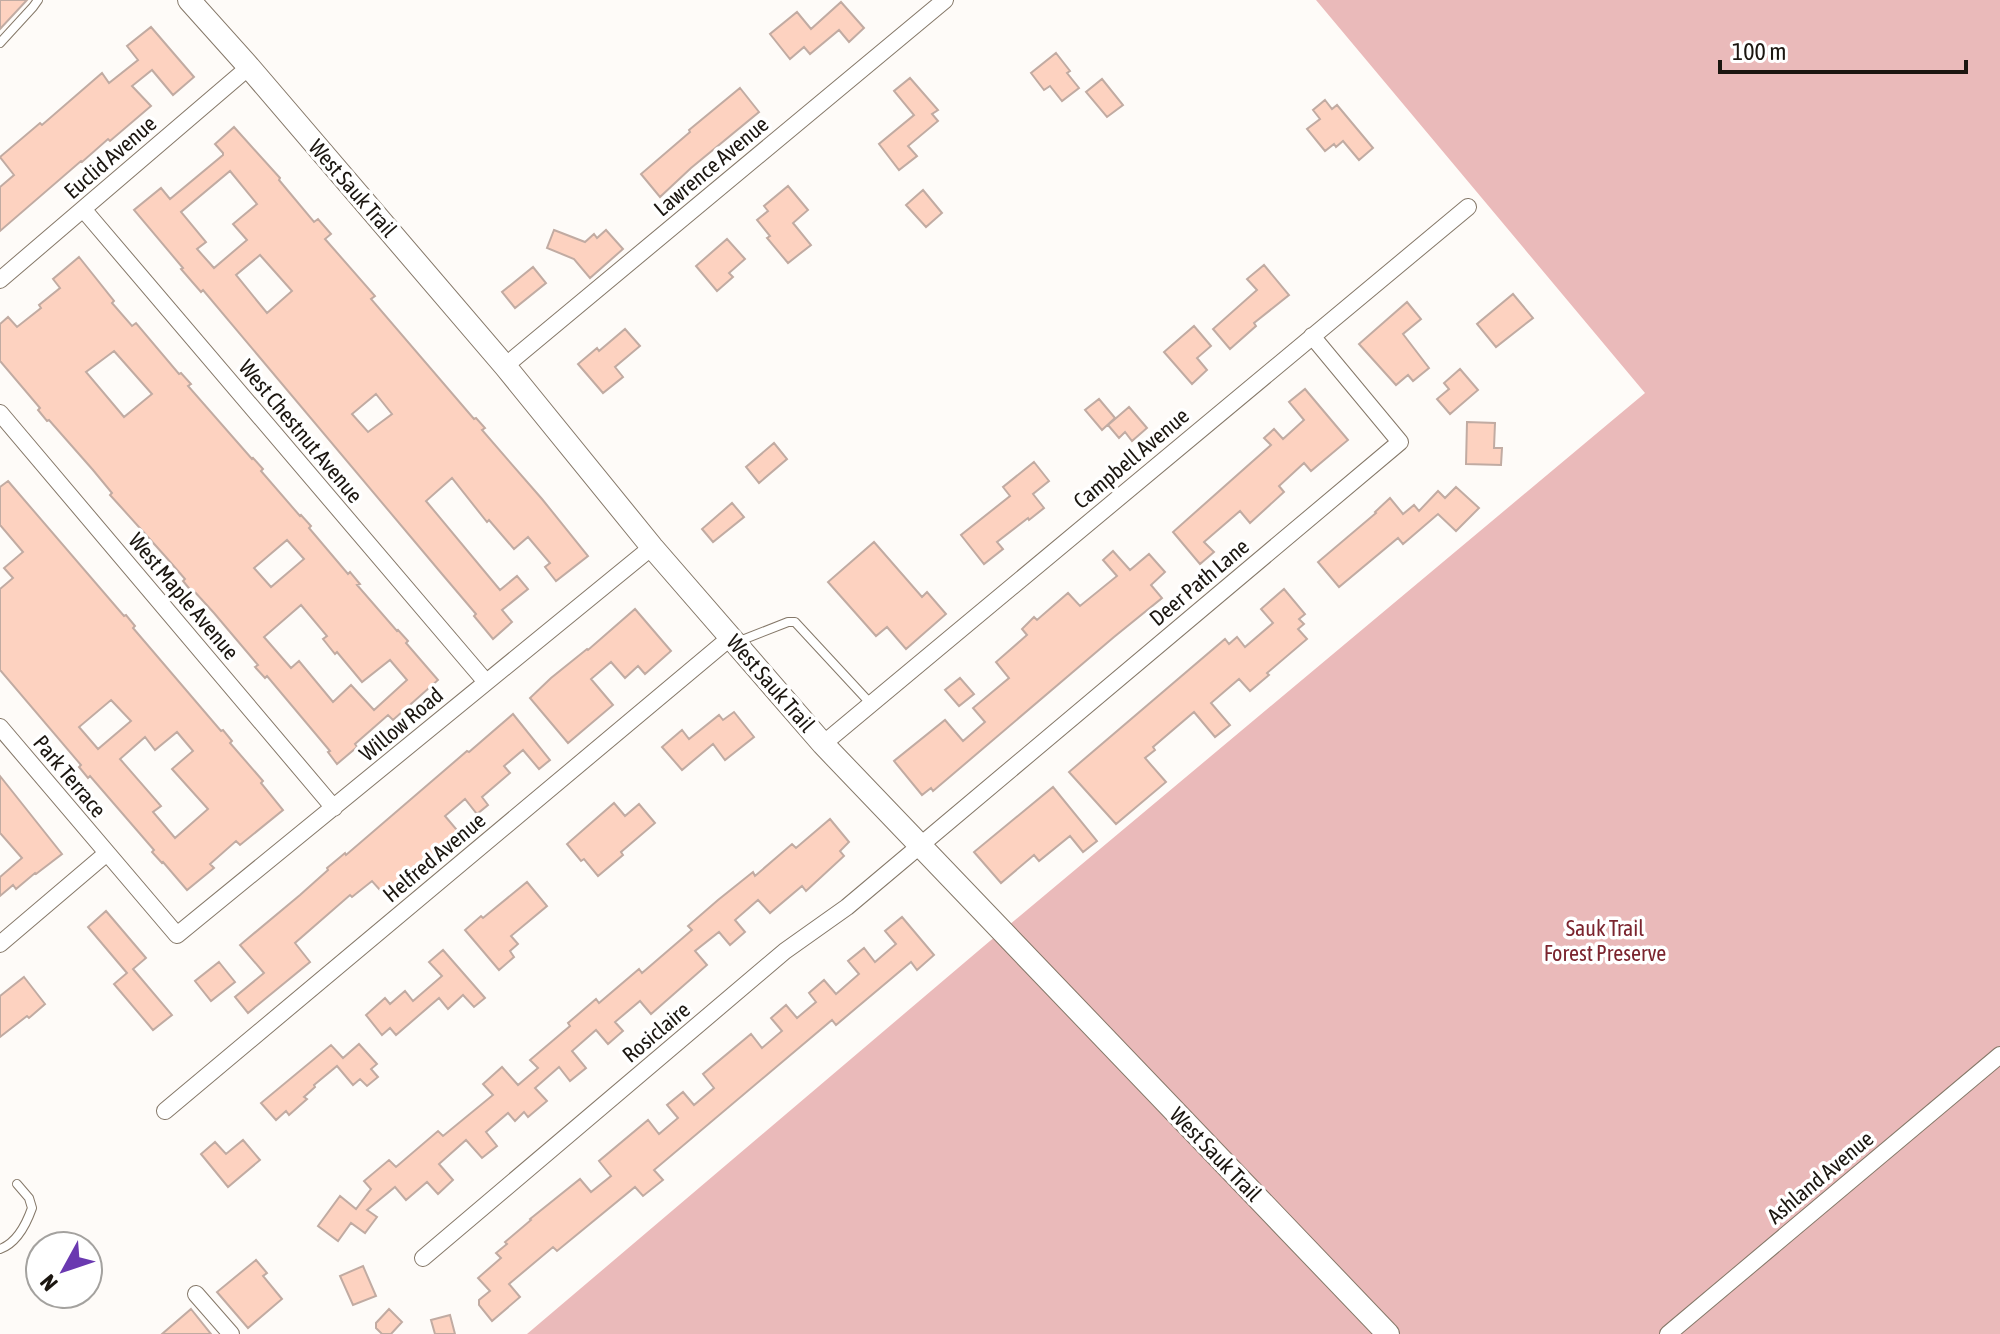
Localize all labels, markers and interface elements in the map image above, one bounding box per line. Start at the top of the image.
scale bar [1720,24,1966,74]
text: 100 m [1732,38,1786,65]
street label: Euclid Avenue [59,110,161,204]
street label: Lawrence Avenue [649,111,773,221]
street label: West Sauk Trail [304,134,403,242]
street label: West Chestnut Avenue [234,354,368,508]
street label: Campbell Avenue [1068,402,1194,514]
street label: West Maple Avenue [123,527,245,665]
street label: Deer Path Lane [1144,533,1254,631]
street label: West Sauk Trail [722,629,821,737]
street label: Willow Road [354,682,448,766]
street label: Park Terrace [28,730,112,822]
street label: Helfred Avenue [378,807,490,907]
park label: Sauk Trail Forest Preserve [1544,915,1666,966]
street label: Rosiclaire [617,996,695,1068]
street label: West Sauk Trail [1165,1102,1267,1207]
street label: Ashland Avenue [1762,1125,1878,1229]
north arrow [24,1230,104,1310]
text: N [35,1270,63,1296]

